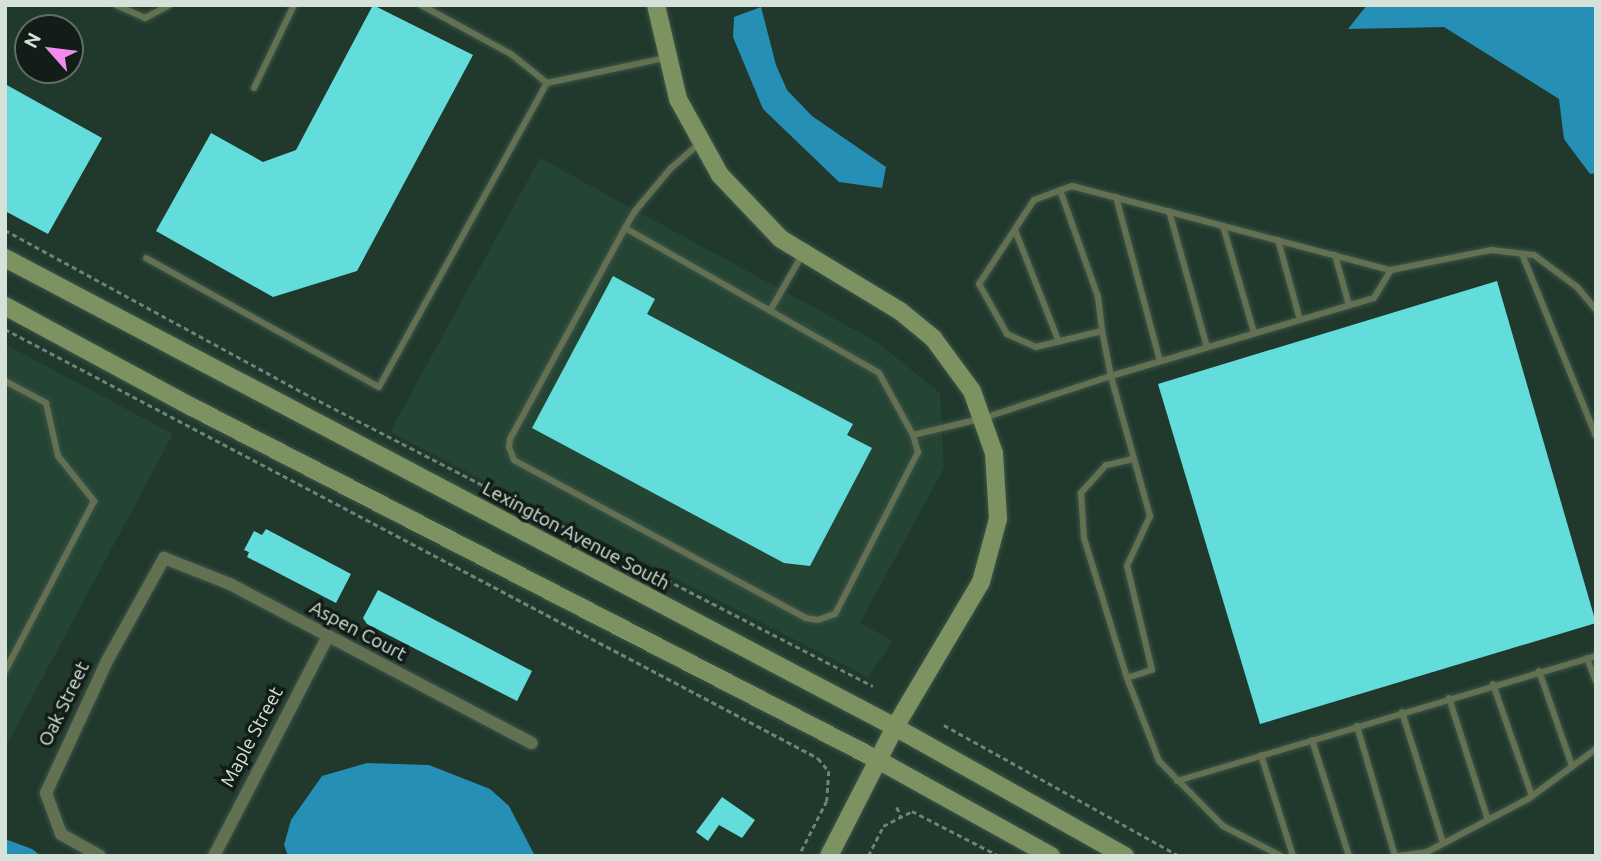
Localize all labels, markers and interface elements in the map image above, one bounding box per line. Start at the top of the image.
north arrow [14,14,84,84]
text: N [19,29,45,52]
street label: Lexington Avenue South [479,477,673,595]
street label: Aspen Court [306,596,410,666]
street label: Oak Street [34,658,94,750]
street label: Maple Street [216,683,288,791]

